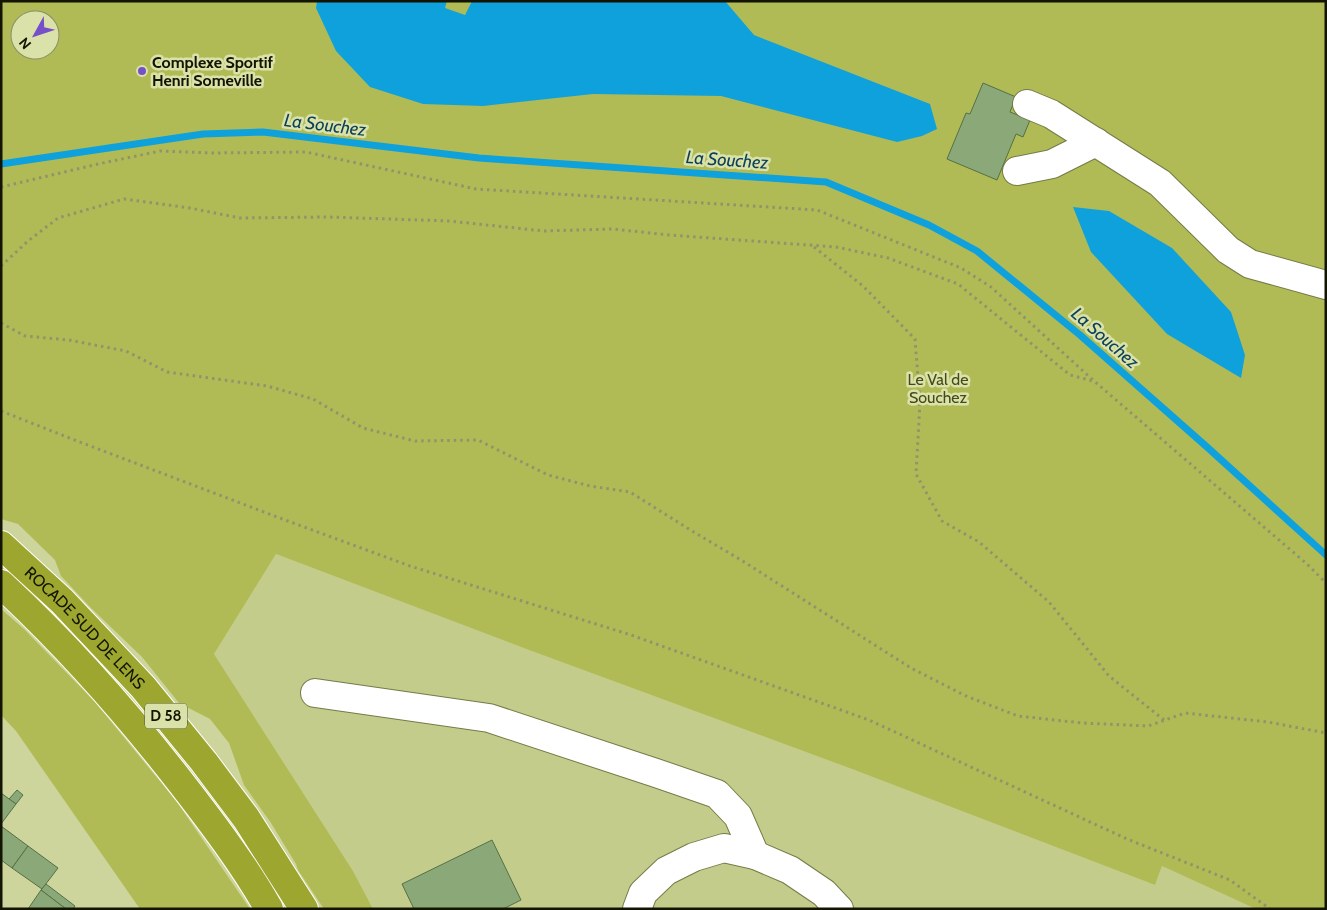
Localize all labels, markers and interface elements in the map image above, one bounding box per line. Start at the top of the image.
north arrow [10,10,60,60]
text: N [15,34,35,53]
place label: Complexe Sportif Henri Someville [152,53,274,90]
marker: Complexe Sportif Henri Someville [136,65,148,77]
water label: La Souchez [283,109,367,141]
water label: La Souchez [685,146,769,174]
water label: La Souchez [1067,303,1143,373]
park label: Le Val de Souchez [908,370,968,407]
street label: ROCADE SUD DE LENS [21,562,149,693]
road number: D 58 [145,704,187,728]

